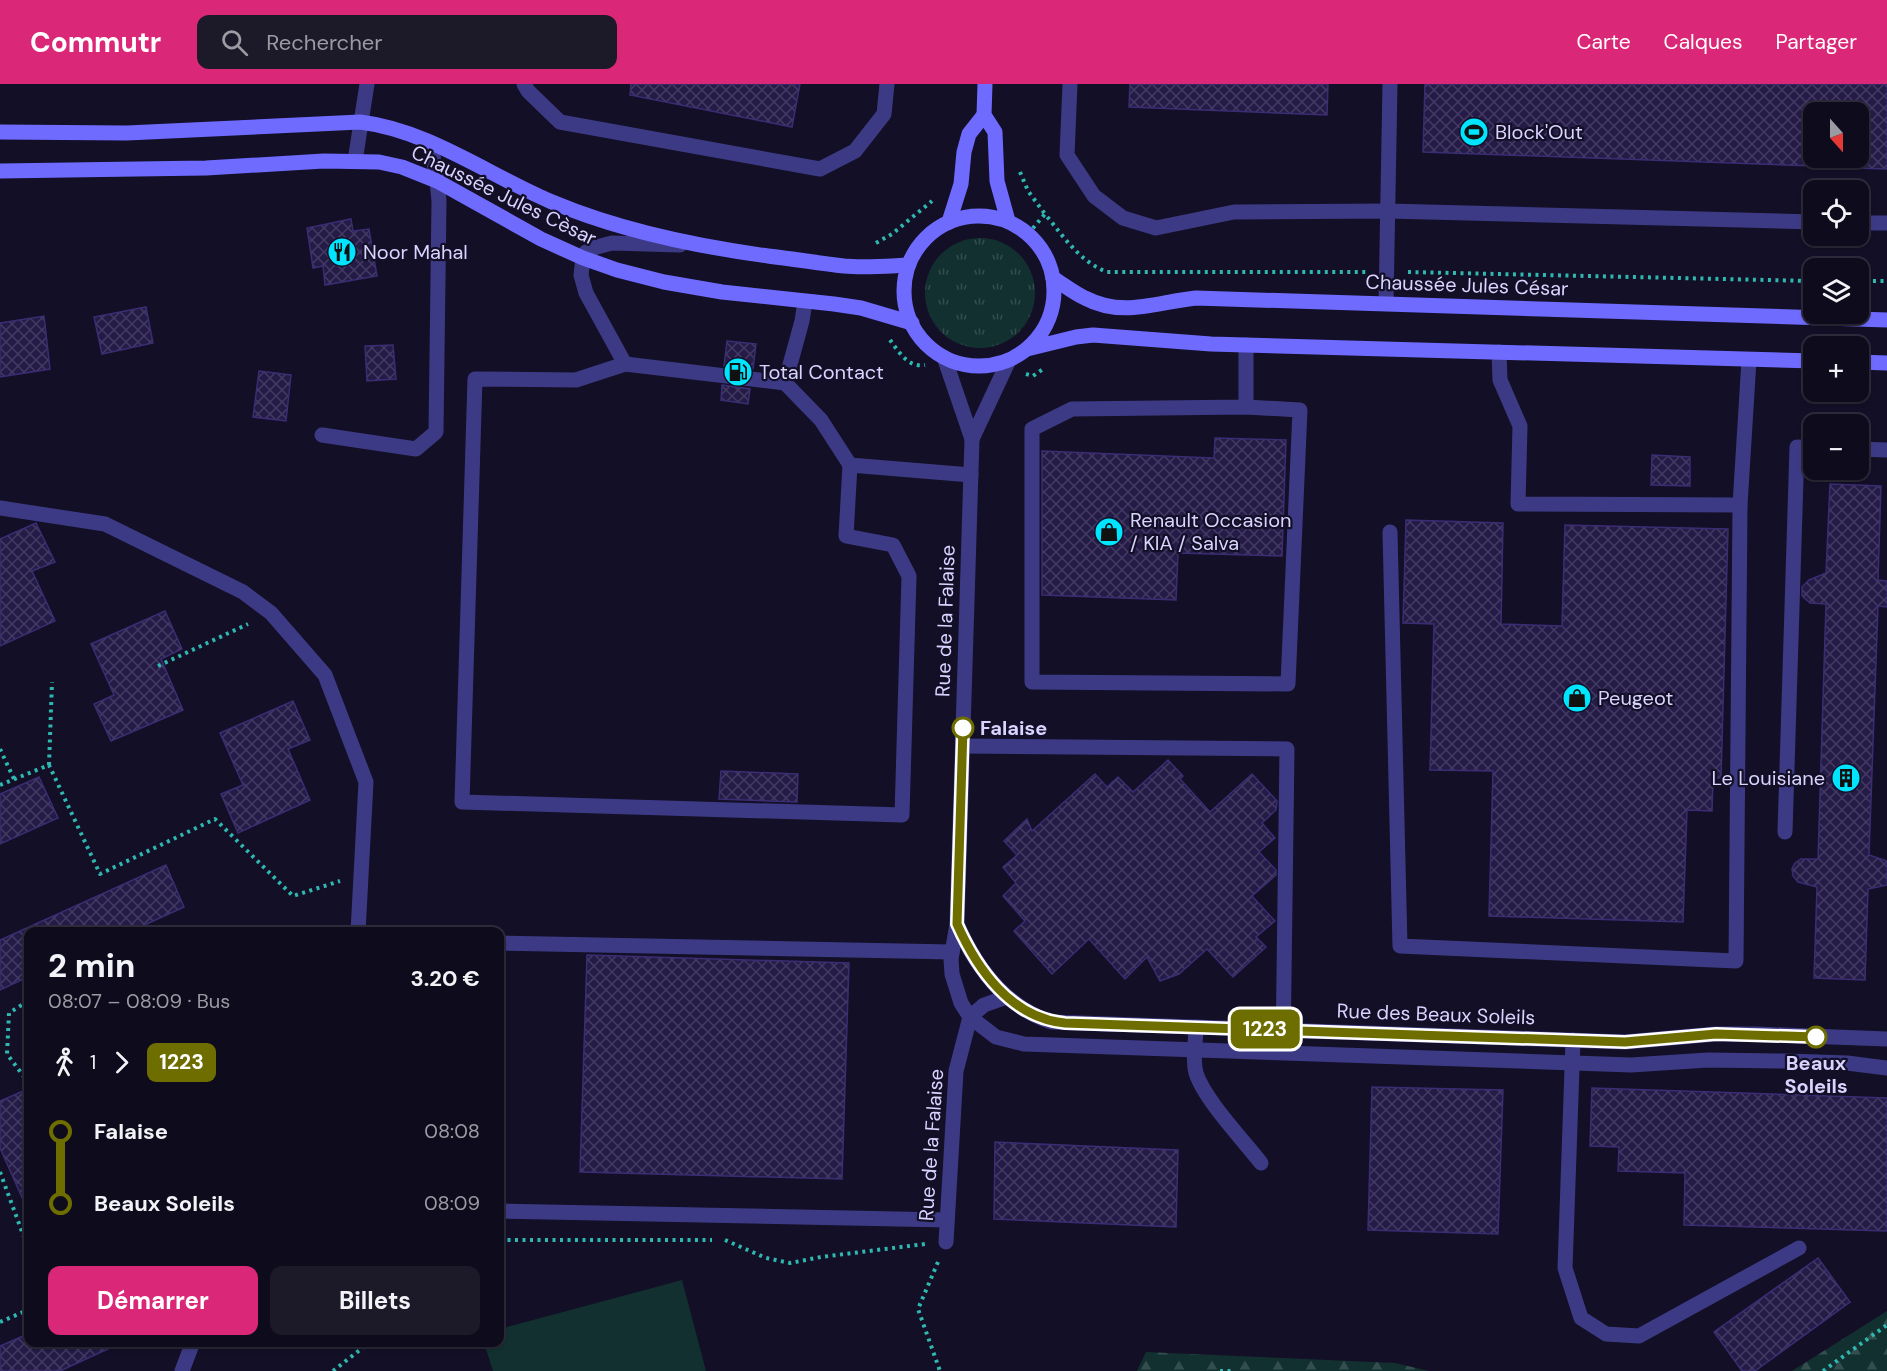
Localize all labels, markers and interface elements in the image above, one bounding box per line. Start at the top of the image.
search box [197,15,617,69]
text: Commutr [30,24,161,61]
icon: search [218,26,251,59]
text: Rechercher [266,28,383,57]
text: Carte [1576,28,1631,56]
text: Calques [1664,28,1742,56]
text: Partager [1775,28,1857,56]
north arrow [1803,102,1869,168]
map controls [1803,102,1869,480]
sports icon: Block'Out [1458,116,1490,148]
place label: Block'Out [1495,119,1583,145]
street label: Chaussée Jules Cèsar [407,139,601,251]
button: locate [1803,180,1869,246]
restaurant icon: Noor Mahal [326,236,358,268]
place label: Noor Mahal [363,239,468,265]
button: layers [1803,258,1869,324]
street label: Chaussée Jules César [1365,268,1569,302]
button: + [1803,336,1869,402]
fuel station icon: Total Contact [722,356,754,388]
place label: Total Contact [759,359,884,385]
button: − [1803,414,1869,480]
place label: Renault Occasion / KIA / Salva [1130,507,1292,556]
shop icon: Renault Occasion / KIA / Salva [1093,516,1125,548]
street label: Rue de la Falaise [929,544,961,698]
shop icon: Peugeot [1561,682,1593,714]
place label: Peugeot [1598,685,1673,711]
place label: Falaise [980,715,1047,741]
marker: Falaise [952,717,974,739]
building icon: Le Louisiane [1830,762,1862,794]
place label: Le Louisiane [1711,765,1825,791]
text: 2 min [48,944,135,987]
text: 3.20 € [411,964,480,993]
text: 08:07 – 08:09 · Bus [48,988,230,1014]
street label: Rue des Beaux Soleils [1336,998,1536,1030]
line badge: 1223 [1223,1010,1307,1048]
text: 1223 [1243,1015,1287,1043]
marker: Beaux Soleils [1805,1026,1827,1048]
icon: walk [48,1046,81,1079]
icon: forward [105,1046,138,1079]
text: 1223 [159,1048,204,1076]
text: 1 [90,1049,96,1075]
place label: Beaux Soleils [1784,1050,1848,1099]
street label: Rue de la Falaise [913,1068,949,1222]
text: Falaise [94,1117,168,1146]
text: 08:08 [424,1118,480,1144]
text: Beaux Soleils [94,1189,235,1218]
text: 08:09 [424,1190,480,1216]
button: Démarrer [48,1266,258,1335]
button: Billets [270,1266,480,1335]

